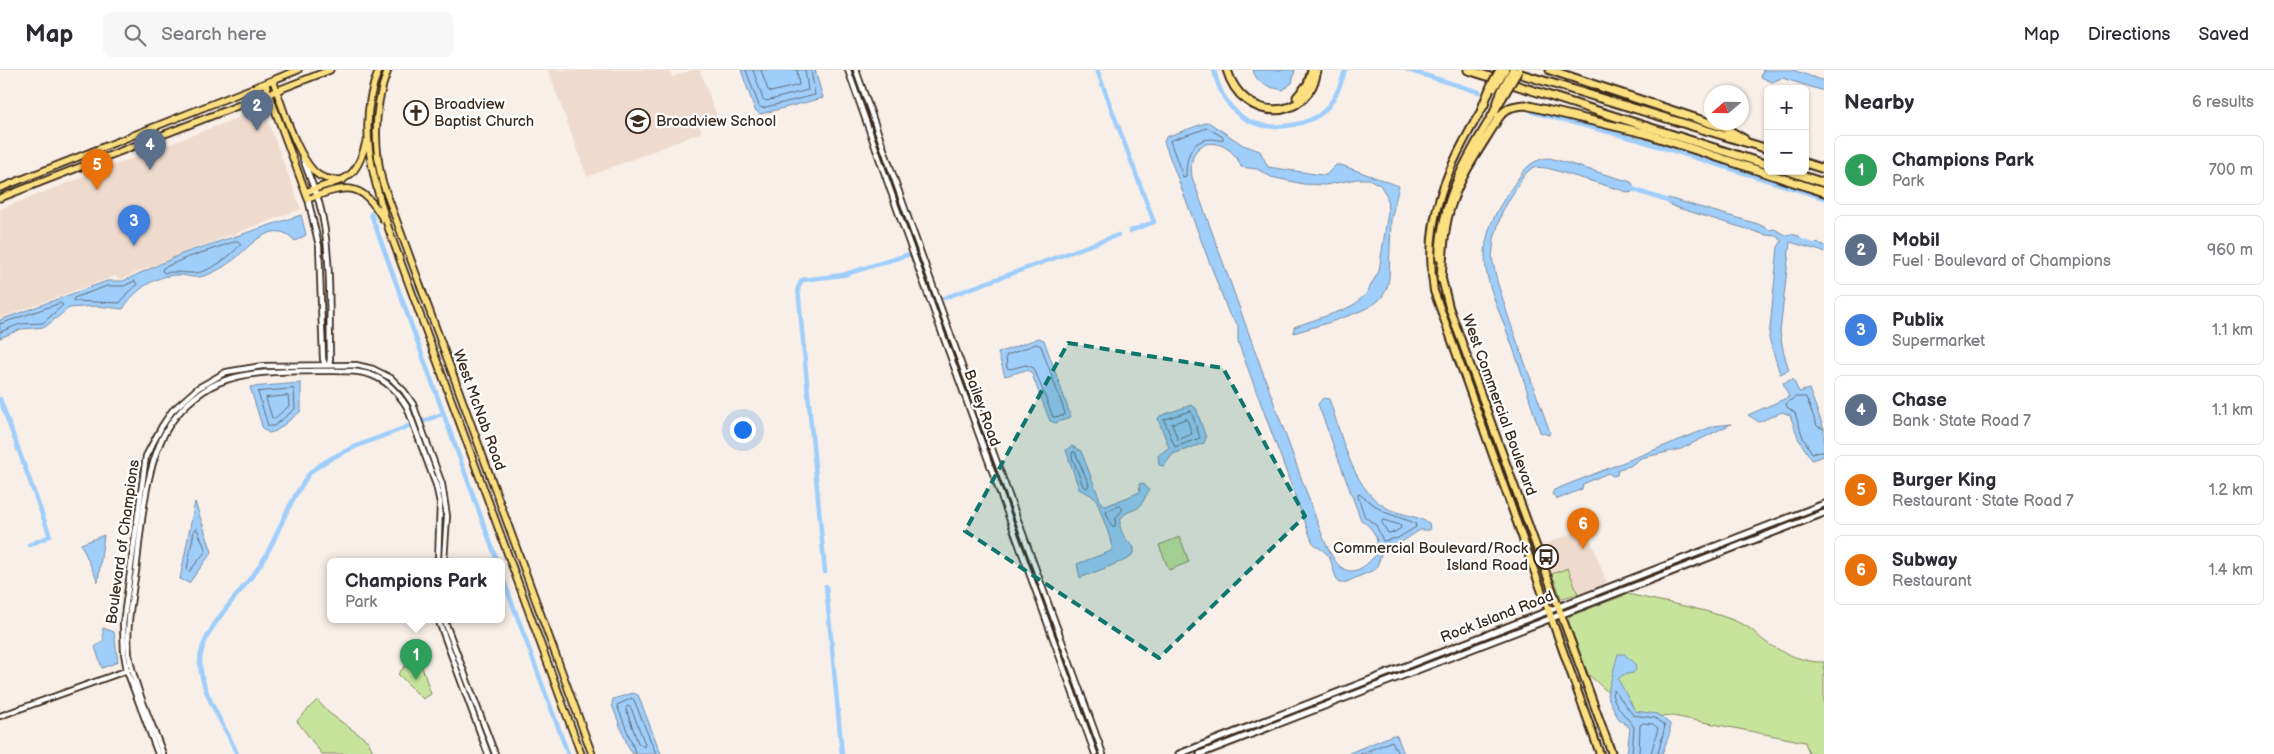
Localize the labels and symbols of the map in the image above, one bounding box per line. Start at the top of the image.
north arrow [1704,85,1749,130]
pin: 2 [241,90,273,131]
place label: Broadview Baptist Church [434,95,534,131]
church icon: Broadview Baptist Church [403,100,429,126]
school or university icon: Broadview School [625,108,651,134]
place label: Broadview School [656,112,776,131]
pin: 4 [134,129,166,170]
pin: 5 [81,149,113,190]
pin: 3 [118,205,150,246]
street label: West Commercial Boulevard [1457,312,1541,498]
street label: West McNab Road [448,347,510,473]
street label: Bailey Road [959,367,1005,449]
your location [730,417,756,443]
street label: Boulevard of Champions [102,458,144,625]
pin: 6 [1567,508,1599,549]
place label: Commercial Boulevard/Rock Island Road [1333,539,1529,575]
bus stop icon: Commercial Boulevard/Rock Island Road [1533,544,1559,570]
street label: Rock Island Road [1438,587,1556,647]
pin: 1 [400,639,432,680]

